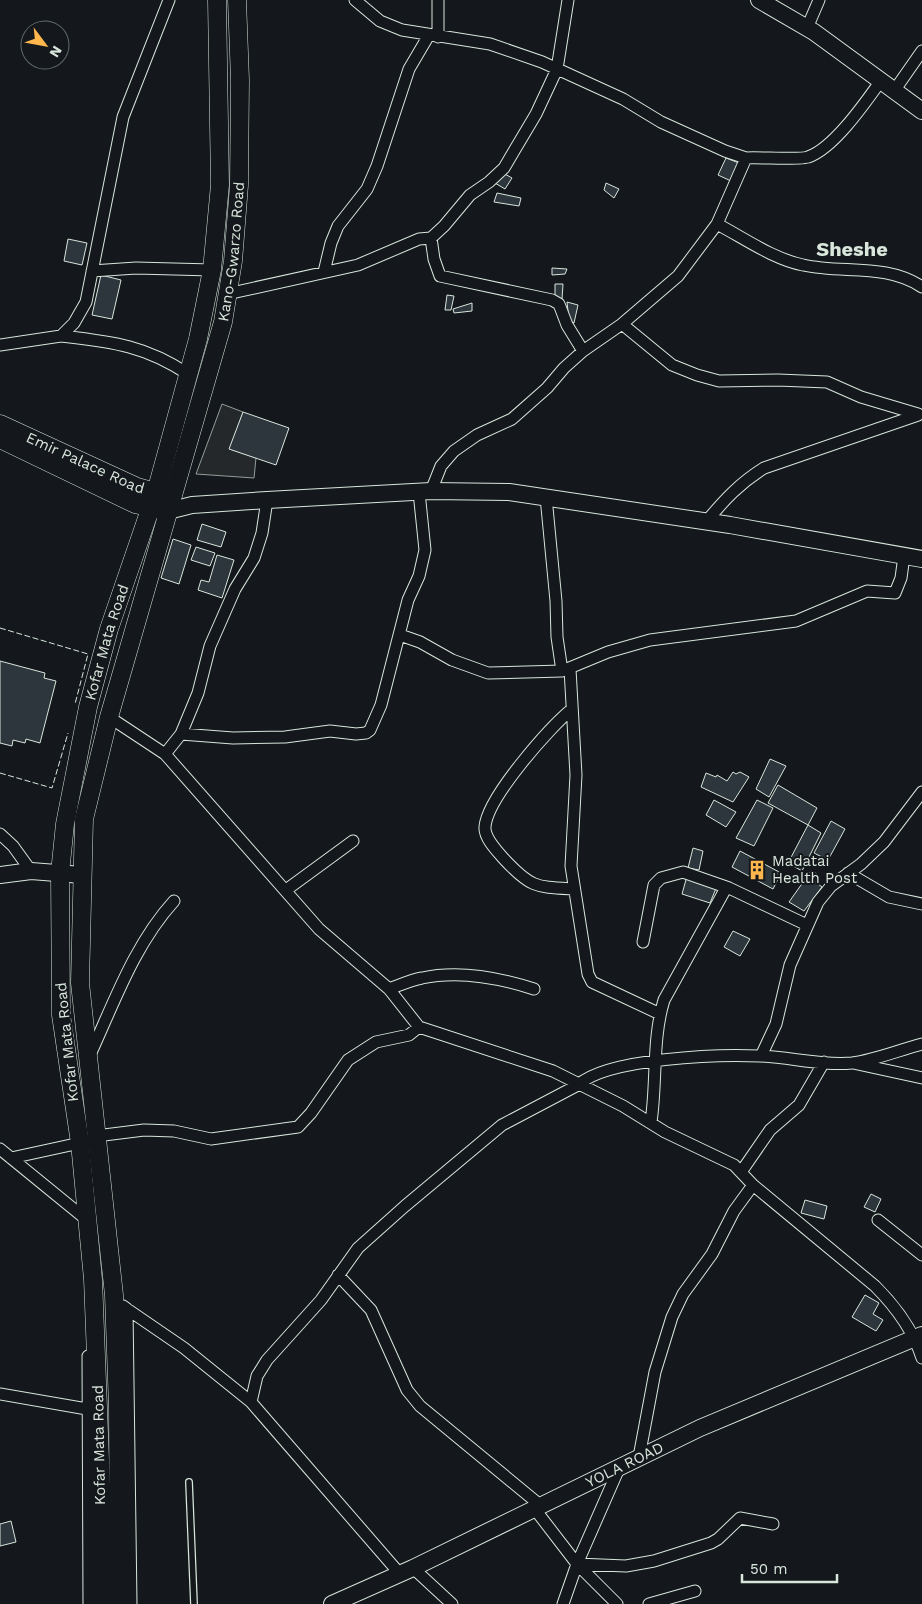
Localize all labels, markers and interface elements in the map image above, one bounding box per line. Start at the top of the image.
north arrow [20,20,70,70]
text: N [46,43,66,61]
street label: Kano-Gwarzo Road [214,181,248,323]
district label: Sheshe [816,237,888,261]
street label: Emir Palace Road [23,428,147,498]
street label: Kofar Mata Road [81,582,133,702]
place label: Madatai Health Post [772,852,858,887]
building icon: Madatai Health Post [746,859,768,881]
street label: Kofar Mata Road [52,981,82,1103]
street label: Kofar Mata Road [89,1385,109,1505]
street label: YOLA ROAD [583,1438,666,1491]
scale bar [742,1552,837,1584]
text: 50 m [750,1560,787,1578]

